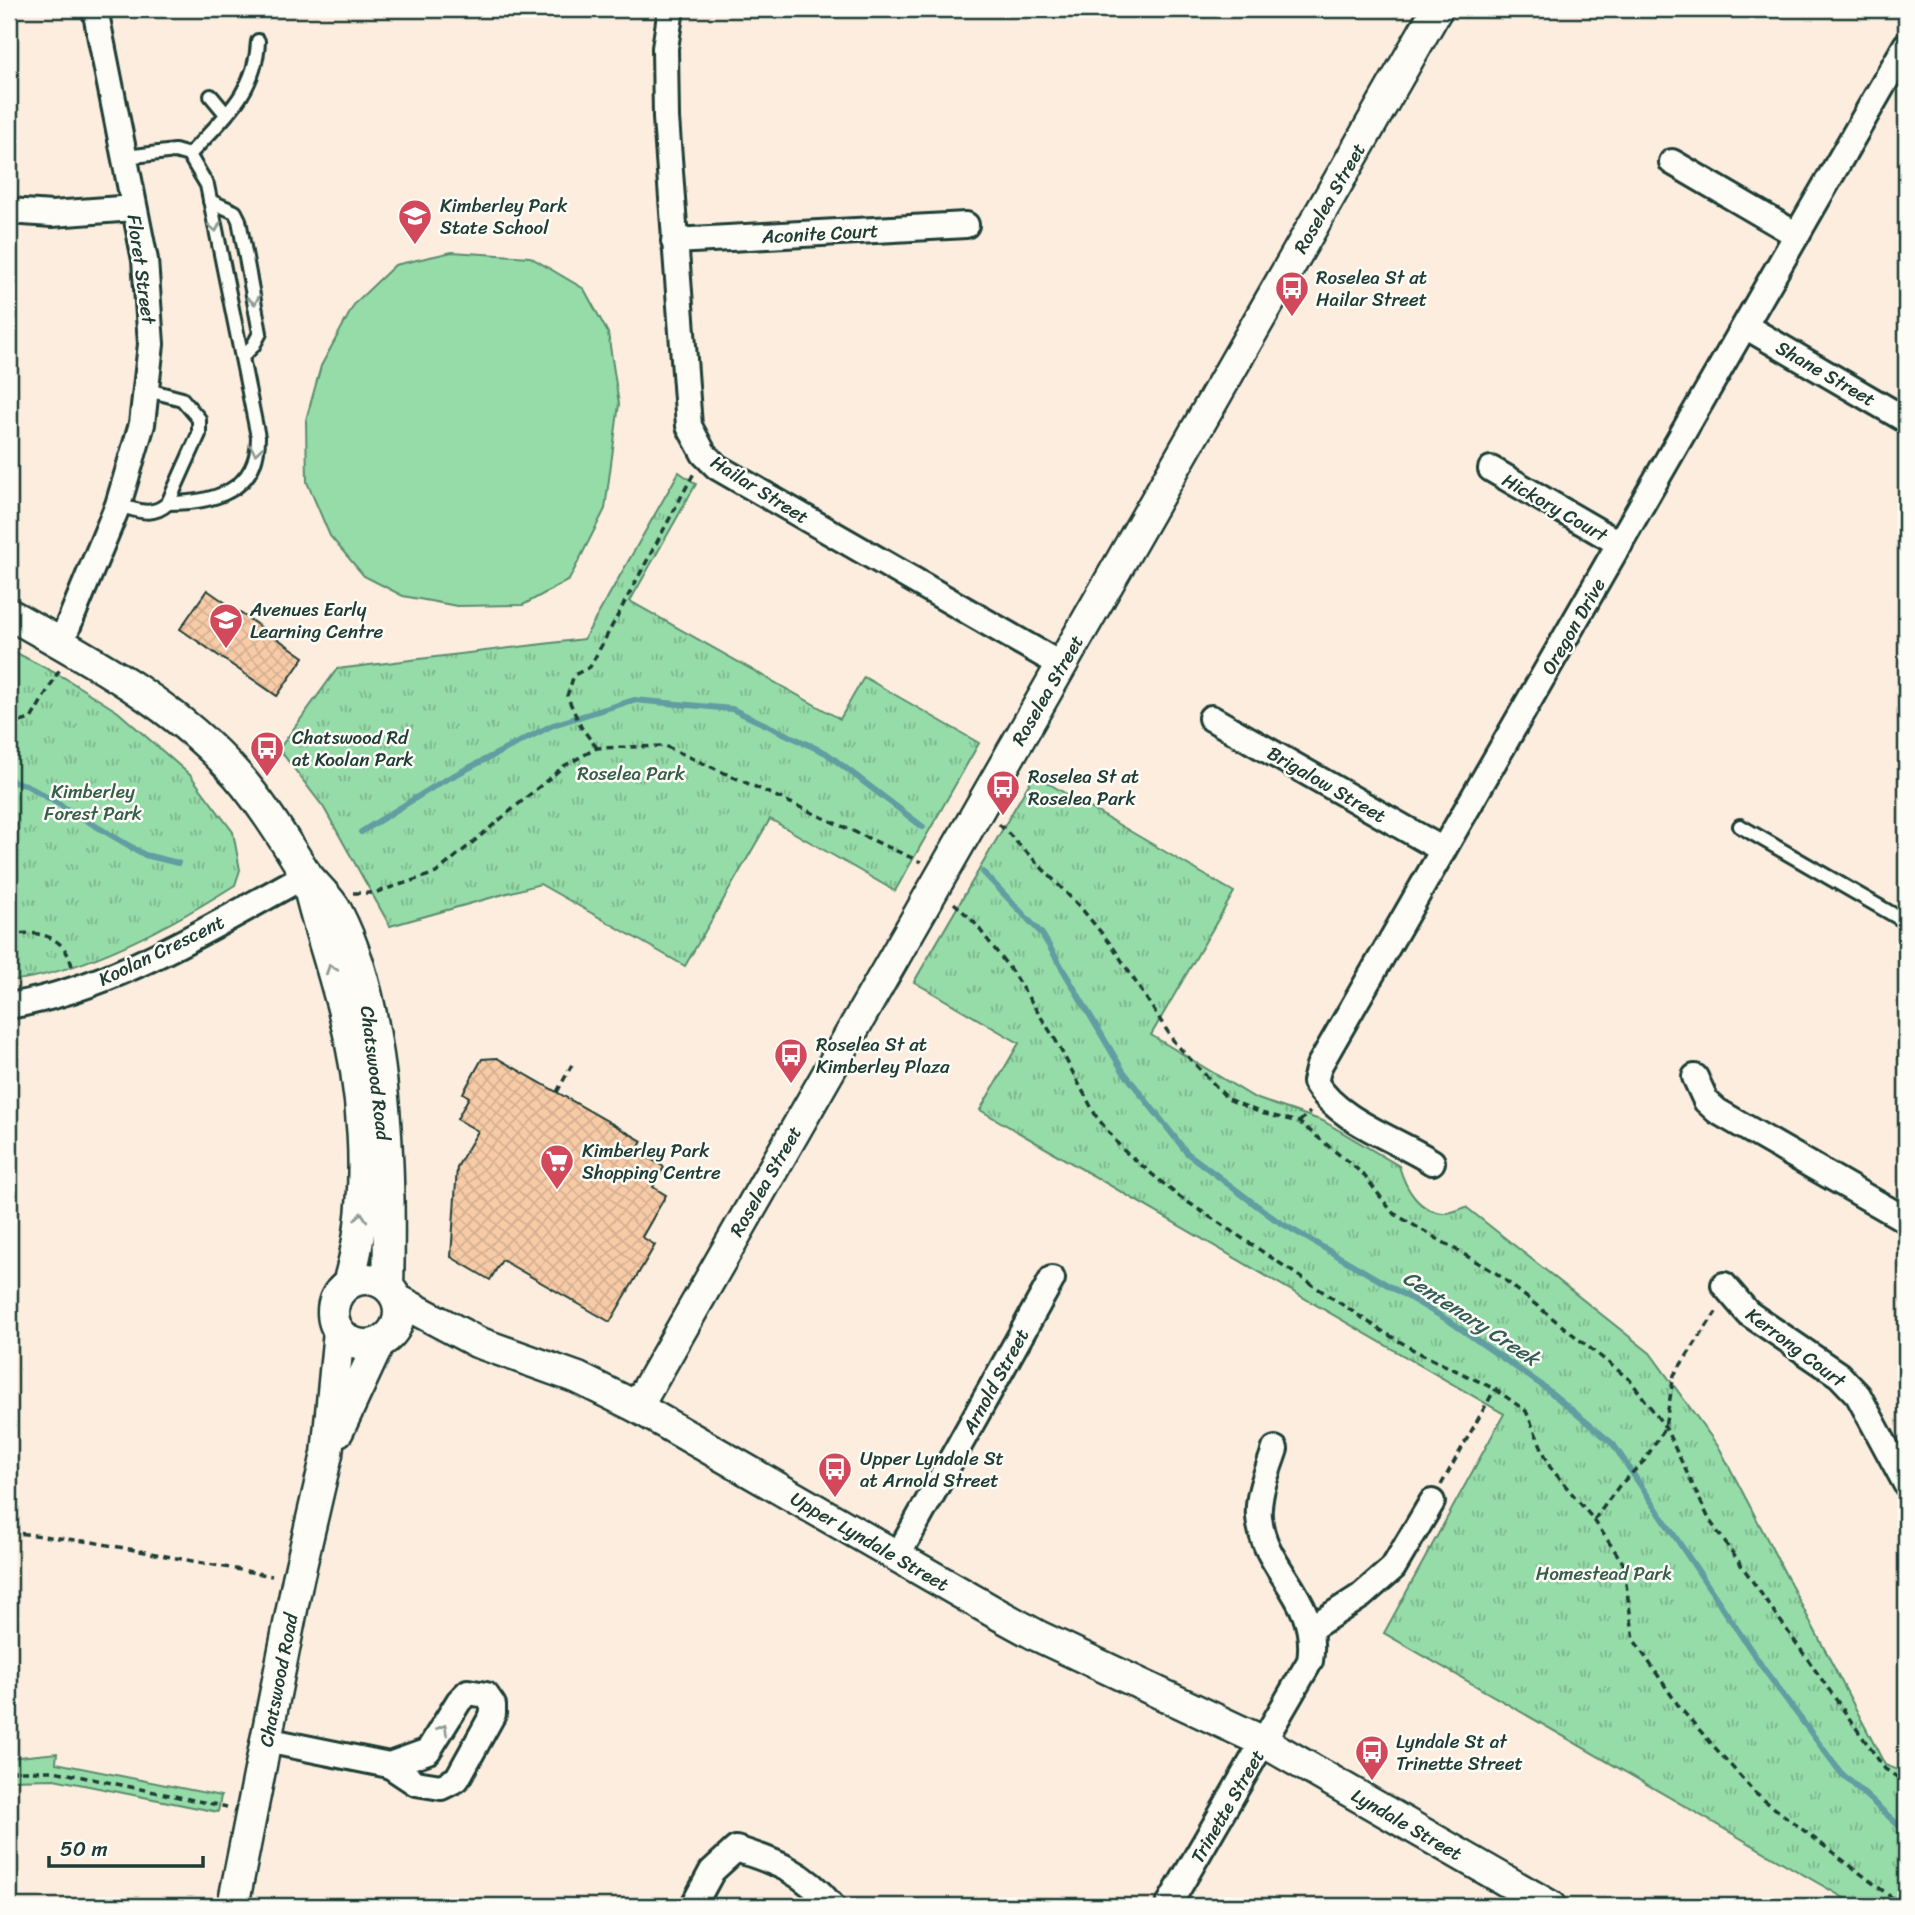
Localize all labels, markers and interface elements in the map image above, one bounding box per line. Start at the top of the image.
street label: Roselea Street [1284,137,1375,260]
place label: Kimberley Park State School [440,189,568,244]
school or university icon: Kimberley Park State School [396,197,434,246]
street label: Floret Street [117,212,166,327]
street label: Aconite Court [760,214,879,253]
one-way arrow [207,221,222,233]
place label: Roselea St at Hailar Street [1316,261,1427,316]
bus stop icon: Roselea St at Hailar Street [1273,269,1311,318]
one-way arrow [246,294,261,306]
street label: Shane Street [1769,331,1882,415]
one-way arrow [249,444,264,455]
street label: Hailar Street [704,446,816,533]
street label: Hickory Court [1496,464,1615,552]
street label: Oregon Drive [1532,571,1615,681]
place label: Avenues Early Learning Centre [249,593,384,648]
school or university icon: Avenues Early Learning Centre [207,601,245,650]
street label: Roselea Street [1002,629,1093,752]
place label: Chatswood Rd at Koolan Park [292,721,413,776]
bus stop icon: Chatswood Rd at Koolan Park [248,729,286,778]
street label: Brigalow Street [1261,737,1393,832]
park label: Roselea Park [577,757,686,790]
place label: Roselea St at Roselea Park [1028,760,1139,815]
bus stop icon: Roselea St at Roselea Park [984,768,1022,817]
park label: Kimberley Forest Park [44,775,142,830]
street label: Koolan Crescent [92,906,230,995]
one-way arrow [325,963,339,975]
street label: Chatswood Road [351,1004,400,1144]
place label: Roselea St at Kimberley Plaza [816,1028,950,1083]
bus stop icon: Roselea St at Kimberley Plaza [772,1036,810,1085]
street label: Roselea Street [720,1120,811,1243]
place label: Kimberley Park Shopping Centre [582,1134,721,1189]
supermarket icon: Kimberley Park Shopping Centre [538,1142,576,1191]
one-way arrow [353,1211,368,1222]
water label: Centenary Creek [1395,1259,1549,1378]
street label: Kerrong Court [1739,1299,1854,1397]
street label: Arnold Street [952,1322,1038,1441]
place label: Upper Lyndale St at Arnold Street [860,1442,1004,1497]
bus stop icon: Upper Lyndale St at Arnold Street [816,1450,854,1499]
street label: Upper Lyndale Street [784,1482,955,1600]
park label: Homestead Park [1536,1557,1672,1590]
street label: Chatswood Road [249,1609,308,1750]
one-way arrow [434,1723,447,1736]
place label: Lyndale St at Trinette Street [1396,1725,1523,1780]
bus stop icon: Lyndale St at Trinette Street [1353,1733,1391,1782]
street label: Trinette Street [1181,1743,1273,1869]
street label: Lyndale Street [1345,1779,1469,1870]
scale bar [49,1824,203,1868]
text: 50 m [60,1830,108,1868]

